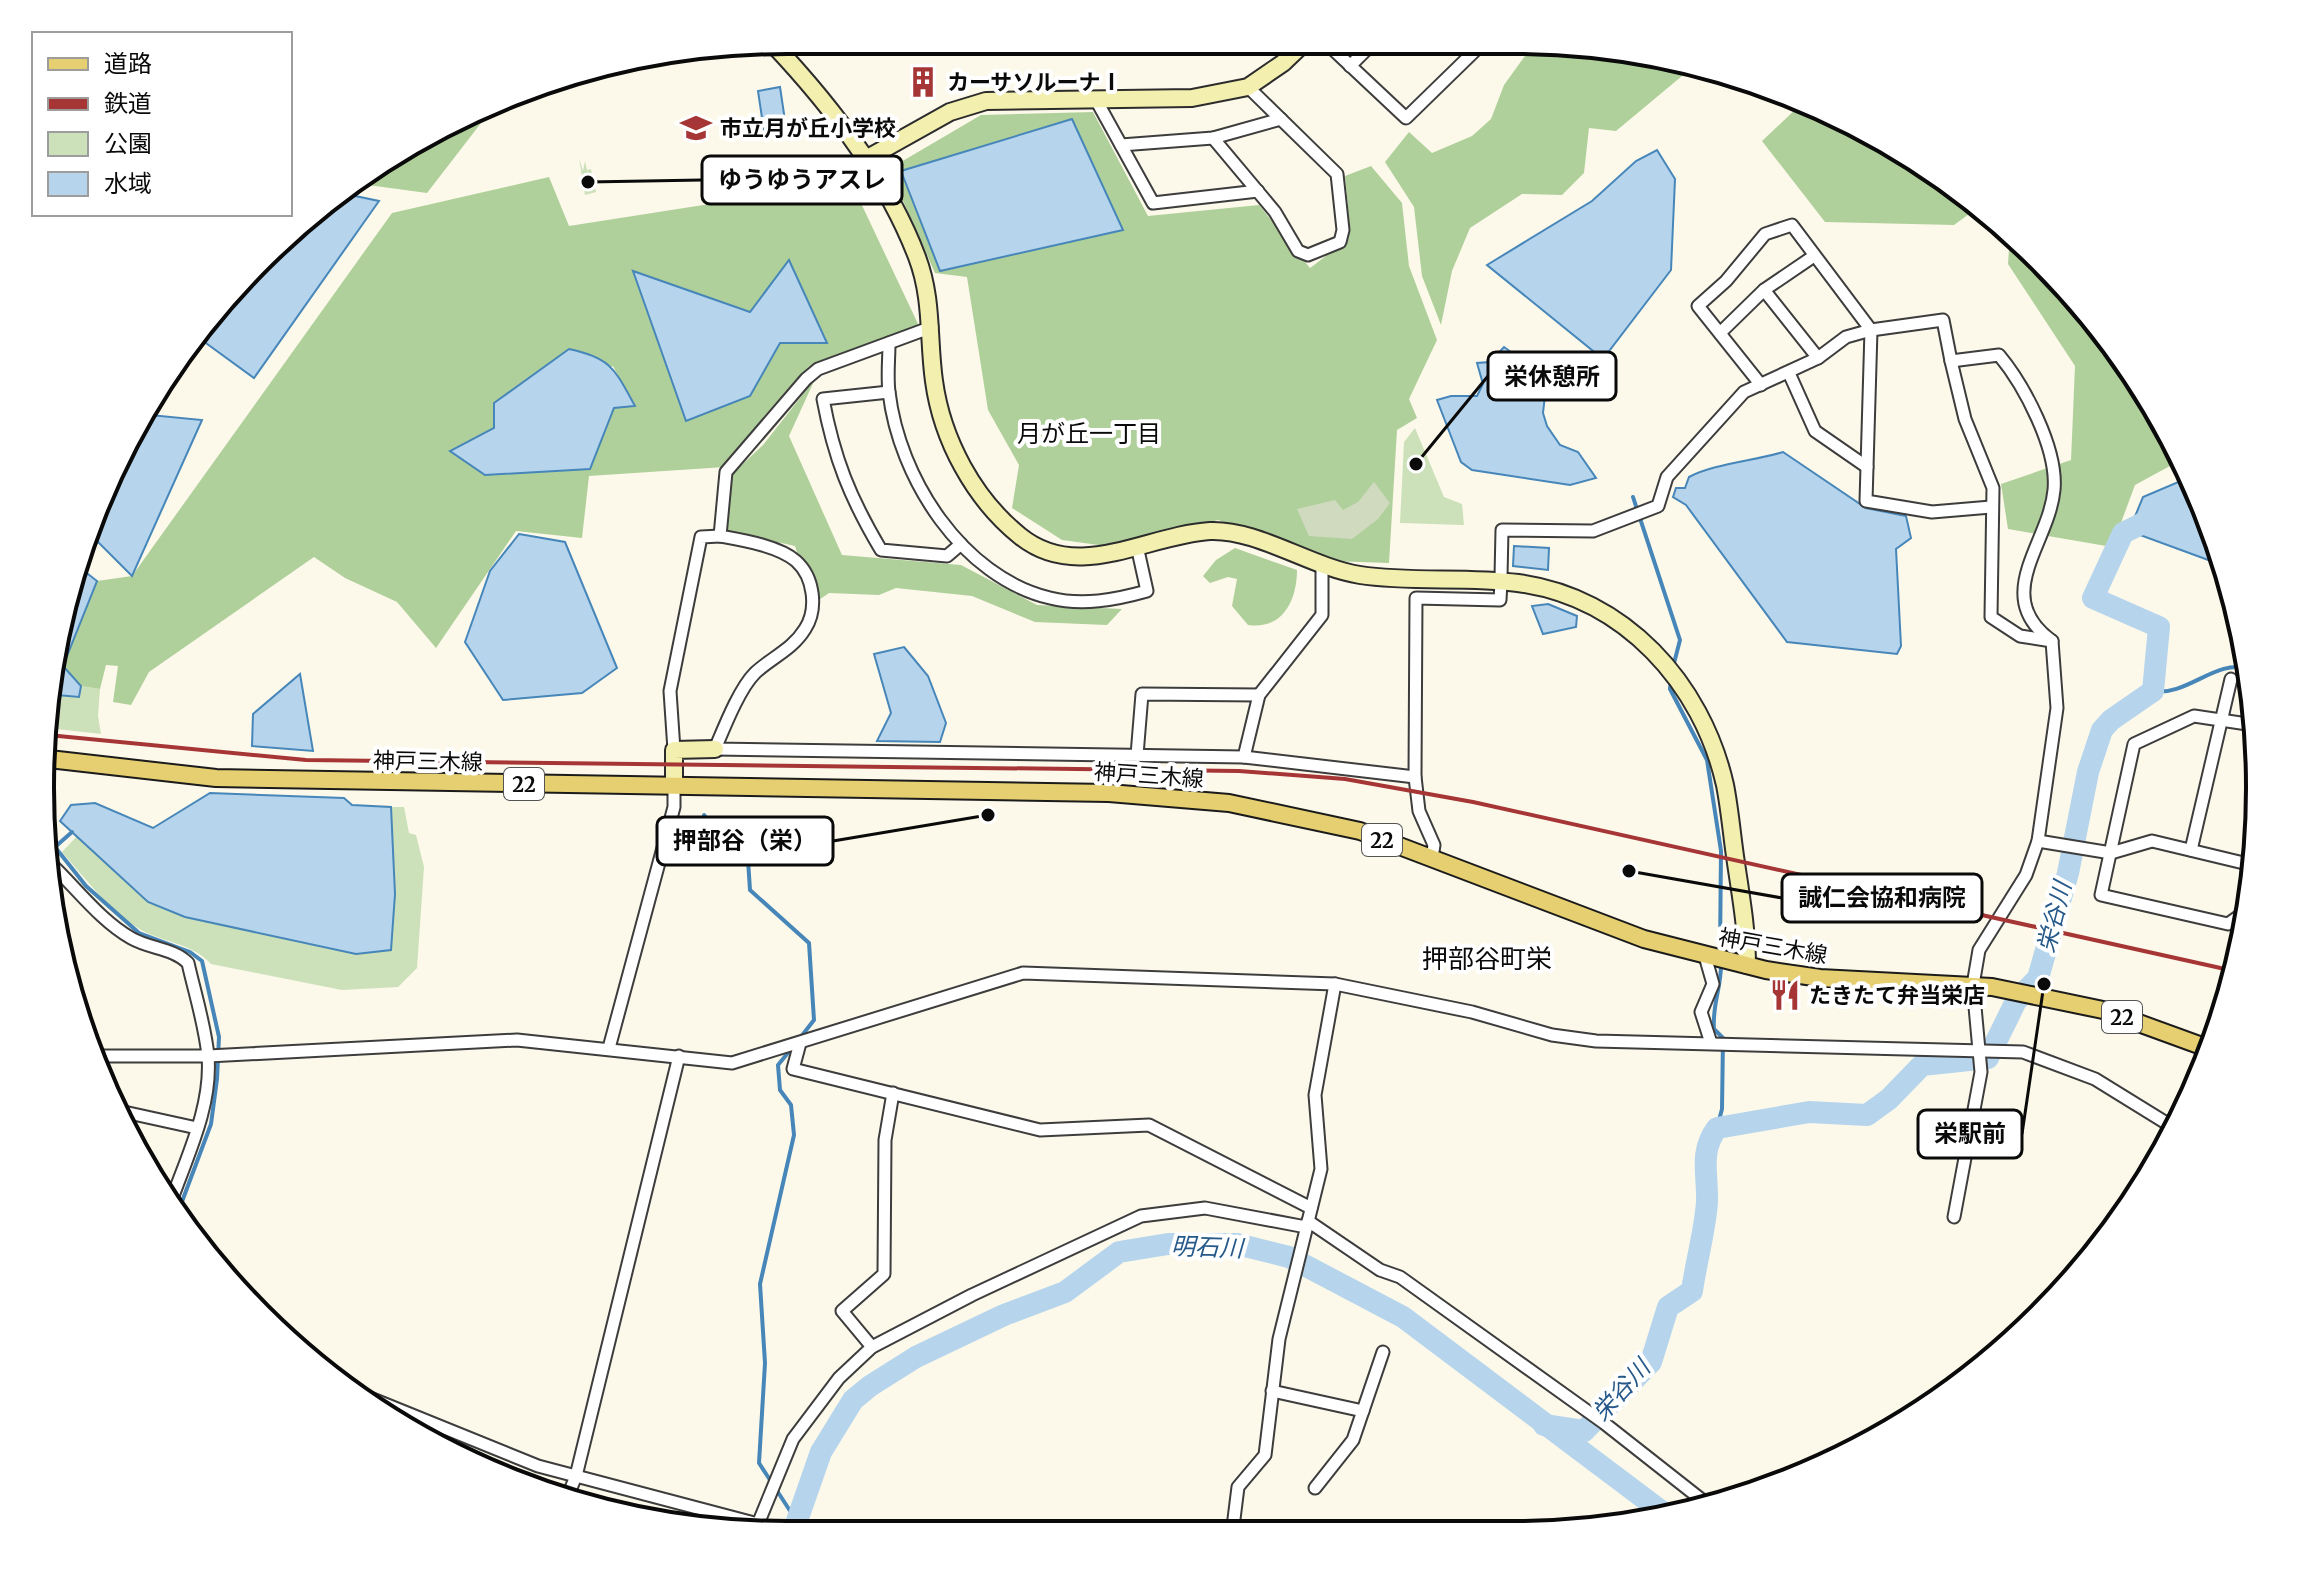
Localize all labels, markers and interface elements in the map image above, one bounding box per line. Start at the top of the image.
legend [32,32,292,216]
text: 道路 [104,48,152,79]
building icon: カーサソルーナⅠ [906,65,940,99]
place label: カーサソルーナⅠ [947,68,1123,96]
text: 鉄道 [104,88,152,119]
school or university icon: 市立月が丘小学校 [679,111,713,145]
place label: 市立月が丘小学校 [720,114,896,142]
text: 公園 [104,128,152,159]
callout: ゆうゆうアスレ [702,156,902,204]
text: ゆうゆうアスレ [718,164,886,195]
text: 水域 [104,168,152,199]
callout: 栄休憩所 [1488,352,1616,400]
text: 栄休憩所 [1504,361,1600,392]
district label: 月が丘一丁目 [1017,418,1161,449]
street label: 神戸三木線 [373,746,483,776]
street label: 神戸三木線 [1093,757,1205,793]
road number: 22 [504,768,544,800]
callout: 押部谷（栄） [657,817,833,865]
road number: 22 [1362,824,1402,856]
text: 押部谷（栄） [673,825,817,856]
callout: 誠仁会協和病院 [1782,874,1982,922]
water label: 栄谷川 [2030,875,2078,956]
text: 誠仁会協和病院 [1798,882,1966,913]
street label: 神戸三木線 [1716,923,1830,969]
district label: 押部谷町栄 [1422,942,1552,975]
restaurant icon: たきたて弁当栄店 [1768,978,1802,1012]
place label: たきたて弁当栄店 [1809,981,1985,1009]
road number: 22 [2102,1001,2142,1033]
callout: 栄駅前 [1918,1110,2022,1158]
text: 栄駅前 [1934,1118,2006,1149]
water label: 明石川 [1170,1230,1247,1264]
water label: 栄谷川 [1585,1351,1659,1427]

